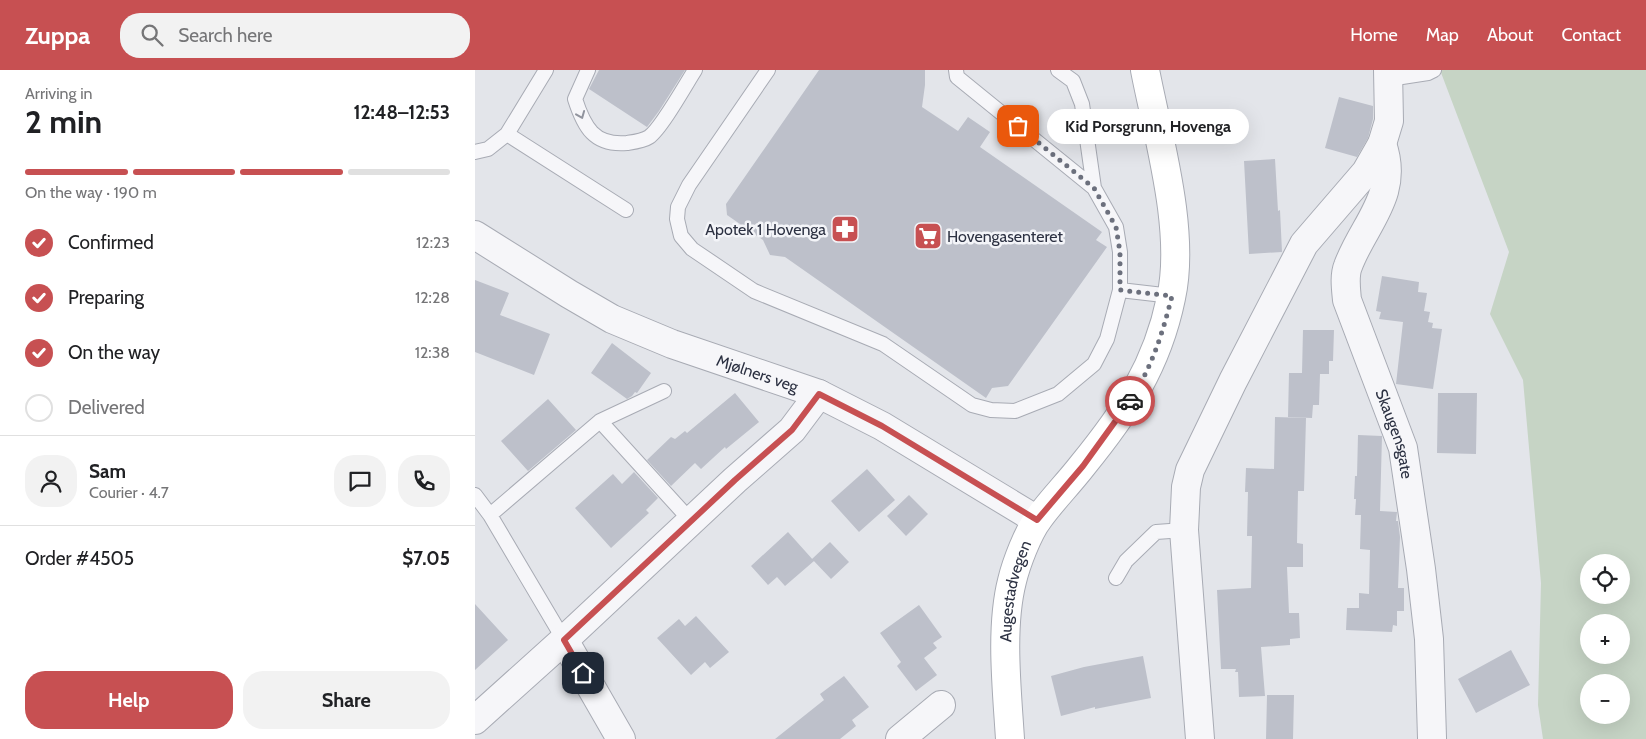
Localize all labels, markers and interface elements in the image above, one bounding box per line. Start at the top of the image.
search box [120,13,470,58]
text: Zuppa [25,21,90,50]
icon: search [138,21,166,49]
text: Search here [178,24,273,47]
text: Home [1350,24,1398,46]
text: Map [1426,24,1459,46]
text: About [1487,24,1533,46]
text: Contact [1561,24,1621,46]
text: Arriving in [25,84,92,103]
text: 12:48–12:53 [353,101,450,124]
text: 2 min [25,102,102,141]
pin [997,105,1039,147]
callout: Kid Porsgrunn, Hovenga [1048,108,1251,144]
one-way arrow [574,110,585,119]
icon: bag [1004,112,1032,140]
text: Kid Porsgrunn, Hovenga [1065,117,1231,136]
text: On the way · 190 m [25,183,157,202]
pharmacy icon: Apotek 1 Hovenga [830,214,860,244]
place label: Apotek 1 Hovenga [705,220,826,239]
supermarket icon: Hovengasenteret [913,221,943,251]
place label: Hovengasenteret [947,227,1063,246]
icon: check [25,229,53,257]
text: Confirmed [68,231,154,254]
text: 12:23 [416,233,450,252]
icon: check [25,284,53,312]
text: Preparing [68,286,144,309]
text: 12:28 [415,288,450,307]
icon: check [25,339,53,367]
text: On the way [68,341,160,364]
text: 12:38 [415,343,450,362]
street label: Mjølners veg [714,350,802,396]
courier [1105,376,1155,426]
street label: Skaugensgate [1372,386,1417,480]
icon: car [1116,387,1144,415]
text: Delivered [68,396,145,419]
button: person [25,455,77,507]
button: chat [334,455,386,507]
button: phone [398,455,450,507]
text: Sam [89,460,126,483]
text: Courier · 4.7 [89,483,169,502]
street label: Augestadvegen [996,537,1035,642]
text: Order #4505 [25,547,134,570]
text: $7.05 [402,547,450,570]
map controls [1580,554,1630,724]
button: locate [1580,554,1630,604]
button: + [1580,614,1630,664]
pin [562,652,604,694]
icon: home [569,659,597,687]
button: Help [25,671,233,729]
button: Share [243,671,450,729]
button: − [1580,674,1630,724]

